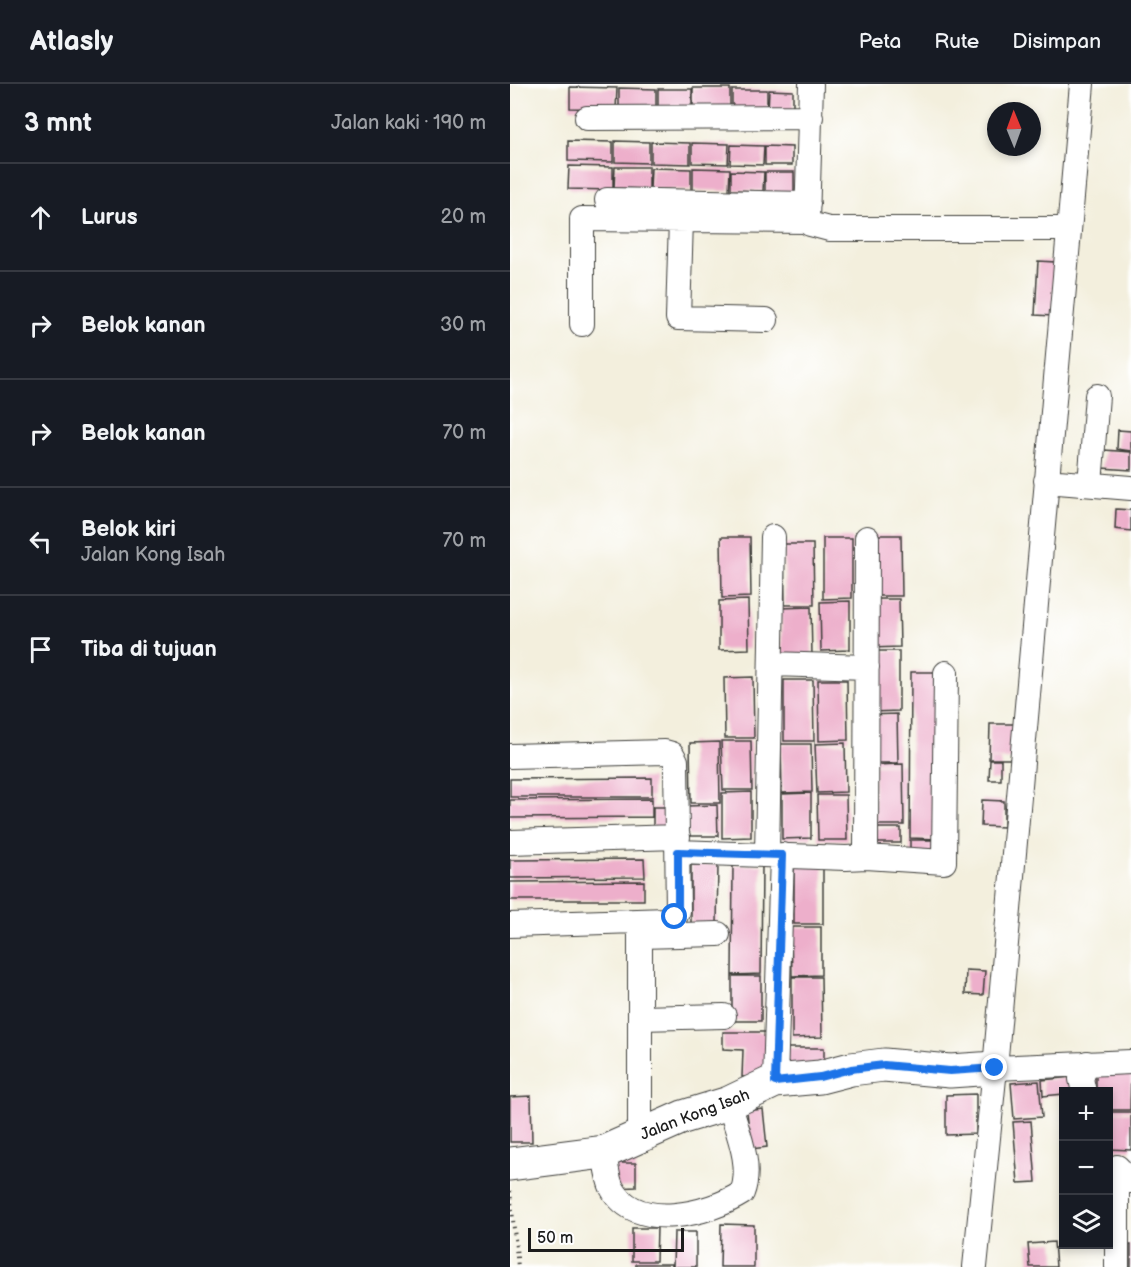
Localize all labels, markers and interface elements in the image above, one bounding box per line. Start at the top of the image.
text: Atlasly [30,25,113,58]
text: Peta [859,29,901,54]
text: Rute [934,29,979,54]
text: Disimpan [1012,29,1101,54]
north arrow [987,102,1041,156]
text: 3 mnt [24,108,92,139]
text: Jalan kaki · 190 m [331,111,486,135]
icon: ahead [24,201,57,234]
text: Lurus [81,204,137,231]
text: 20 m [441,205,486,229]
icon: right [24,309,57,342]
text: Belok kanan [81,312,206,339]
text: 30 m [440,313,486,337]
icon: right [24,417,57,450]
text: Belok kanan [81,420,206,447]
text: 70 m [442,421,486,445]
text: Belok kiri [81,516,176,543]
icon: left [24,525,57,558]
text: 70 m [442,529,486,553]
text: Jalan Kong Isah [81,543,225,567]
icon: arrive [24,633,57,666]
text: Tiba di tujuan [81,636,217,663]
route start [661,903,687,929]
route end [981,1054,1007,1080]
street label: Jalan Kong Isah [638,1085,752,1145]
map controls [1059,1087,1113,1249]
button: + [1059,1087,1113,1141]
button: − [1059,1141,1113,1195]
button: layers [1059,1195,1113,1249]
scale bar [528,1225,684,1252]
text: 50 m [537,1229,573,1248]

